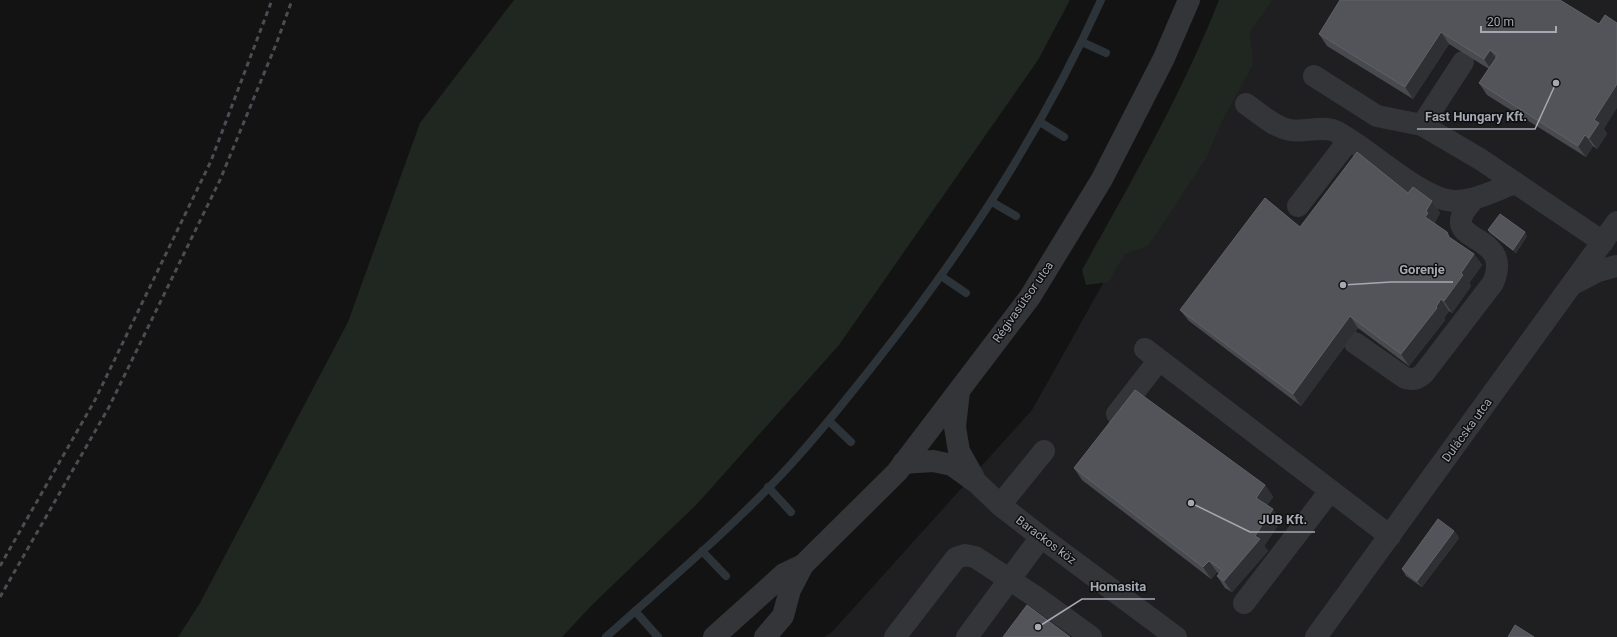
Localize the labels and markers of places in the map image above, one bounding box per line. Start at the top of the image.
callout: Fast Hungary Kft. [1417,104,1535,129]
callout: Gorenje [1391,257,1453,282]
callout: JUB Kft. [1250,507,1315,532]
callout: Homasita [1082,574,1155,599]

